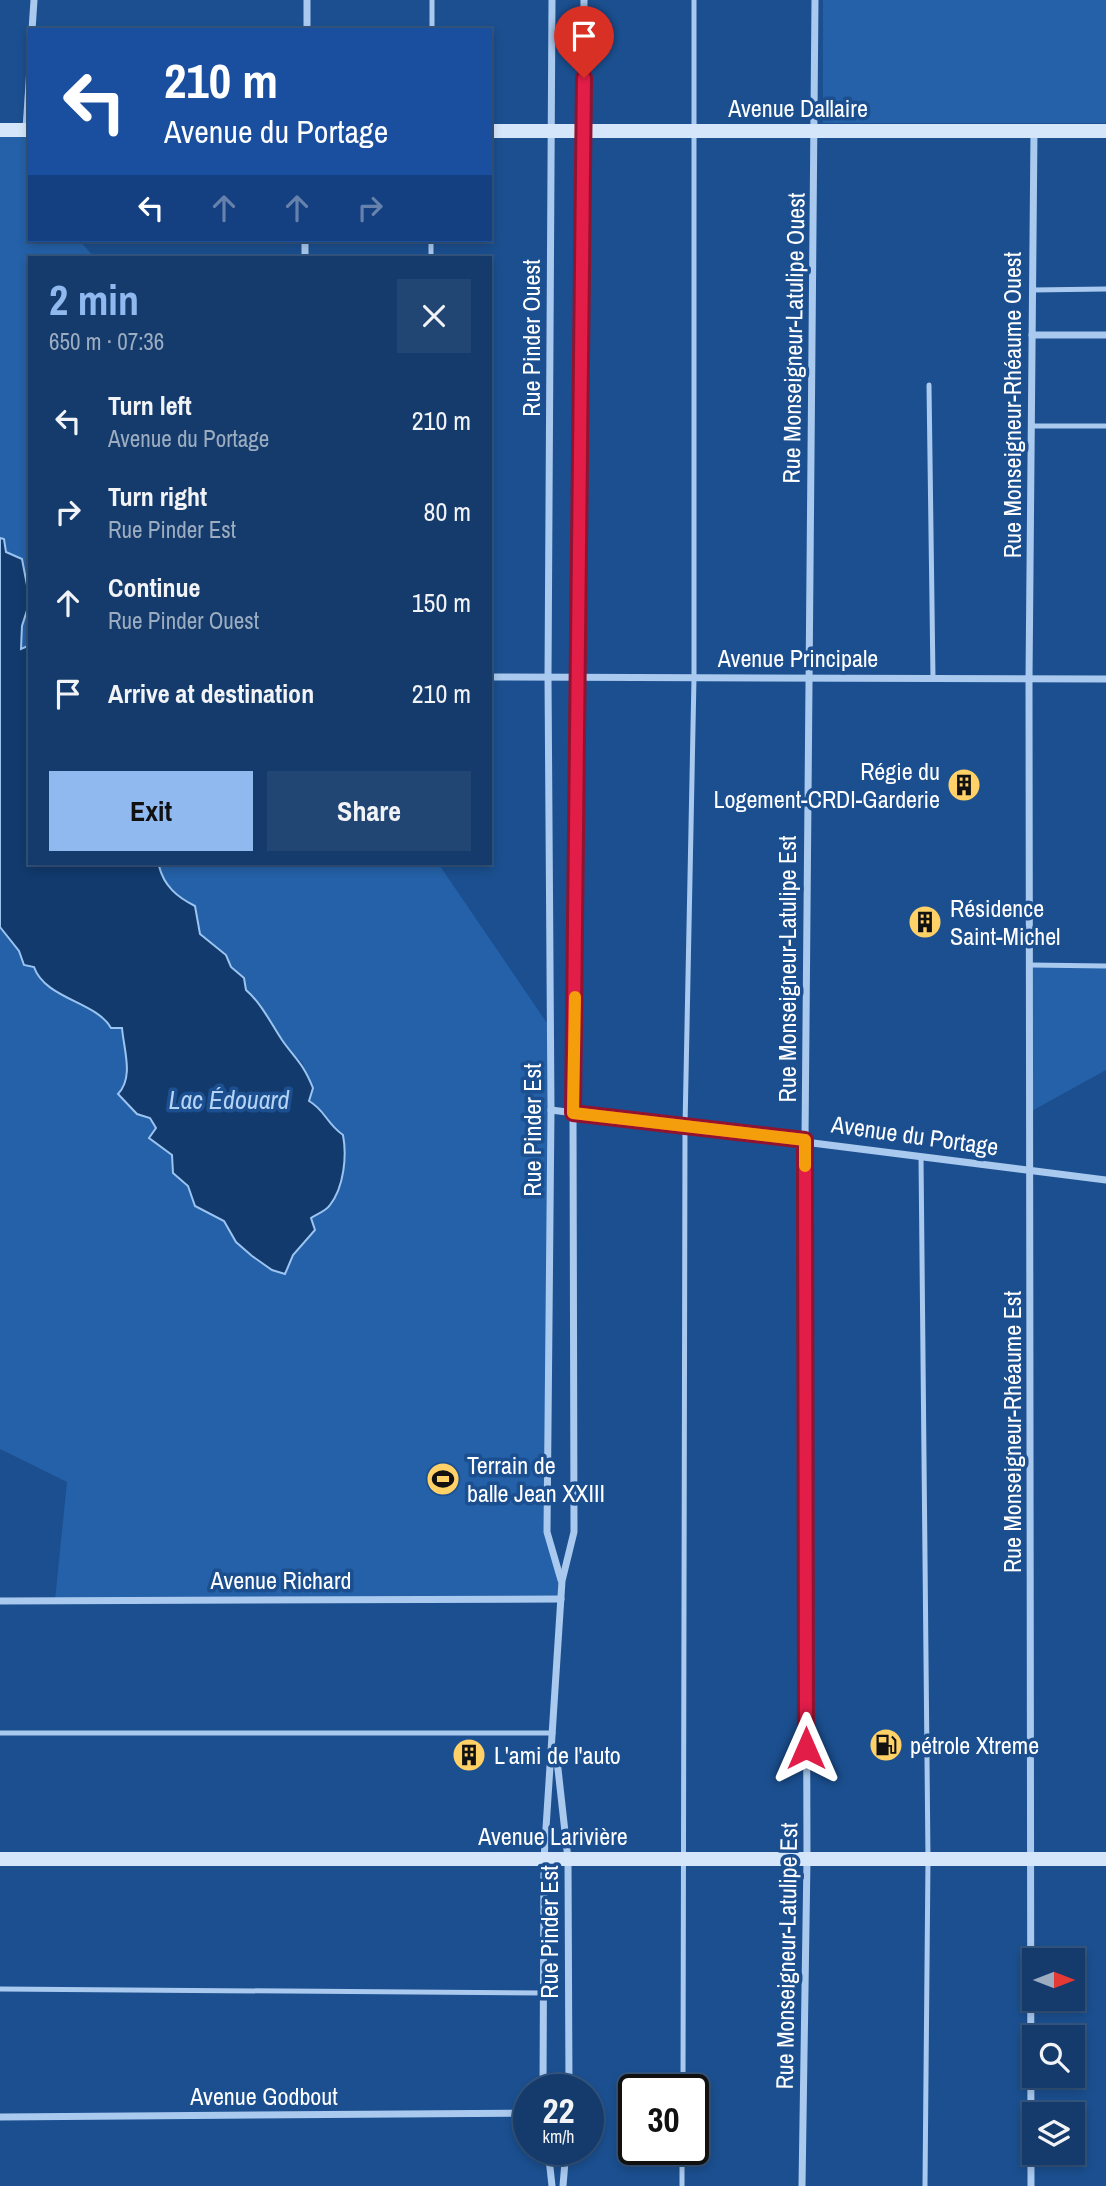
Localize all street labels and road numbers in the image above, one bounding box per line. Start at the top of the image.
street label: Avenue Dallaire [727,92,868,124]
street label: Rue Monseigneur-Latulipe Ouest [774,192,812,484]
street label: Rue Monseigneur-Rhéaume Ouest [996,251,1028,558]
street label: Rue Pinder Ouest [515,259,547,417]
street label: Avenue Principale [717,642,878,674]
street label: Rue Monseigneur-Latulipe Est [771,835,803,1102]
street label: Rue Pinder Est [516,1063,548,1197]
street label: Avenue du Portage [829,1107,1000,1163]
street label: Rue Monseigneur-Rhéaume Est [996,1290,1028,1573]
street label: Avenue Richard [210,1564,351,1596]
street label: Avenue Larivière [477,1820,628,1852]
street label: Rue Monseigneur-Latulipe Est [768,1822,804,2090]
street label: Rue Pinder Est [533,1865,565,1999]
street label: Avenue Godbout [189,2080,338,2112]

